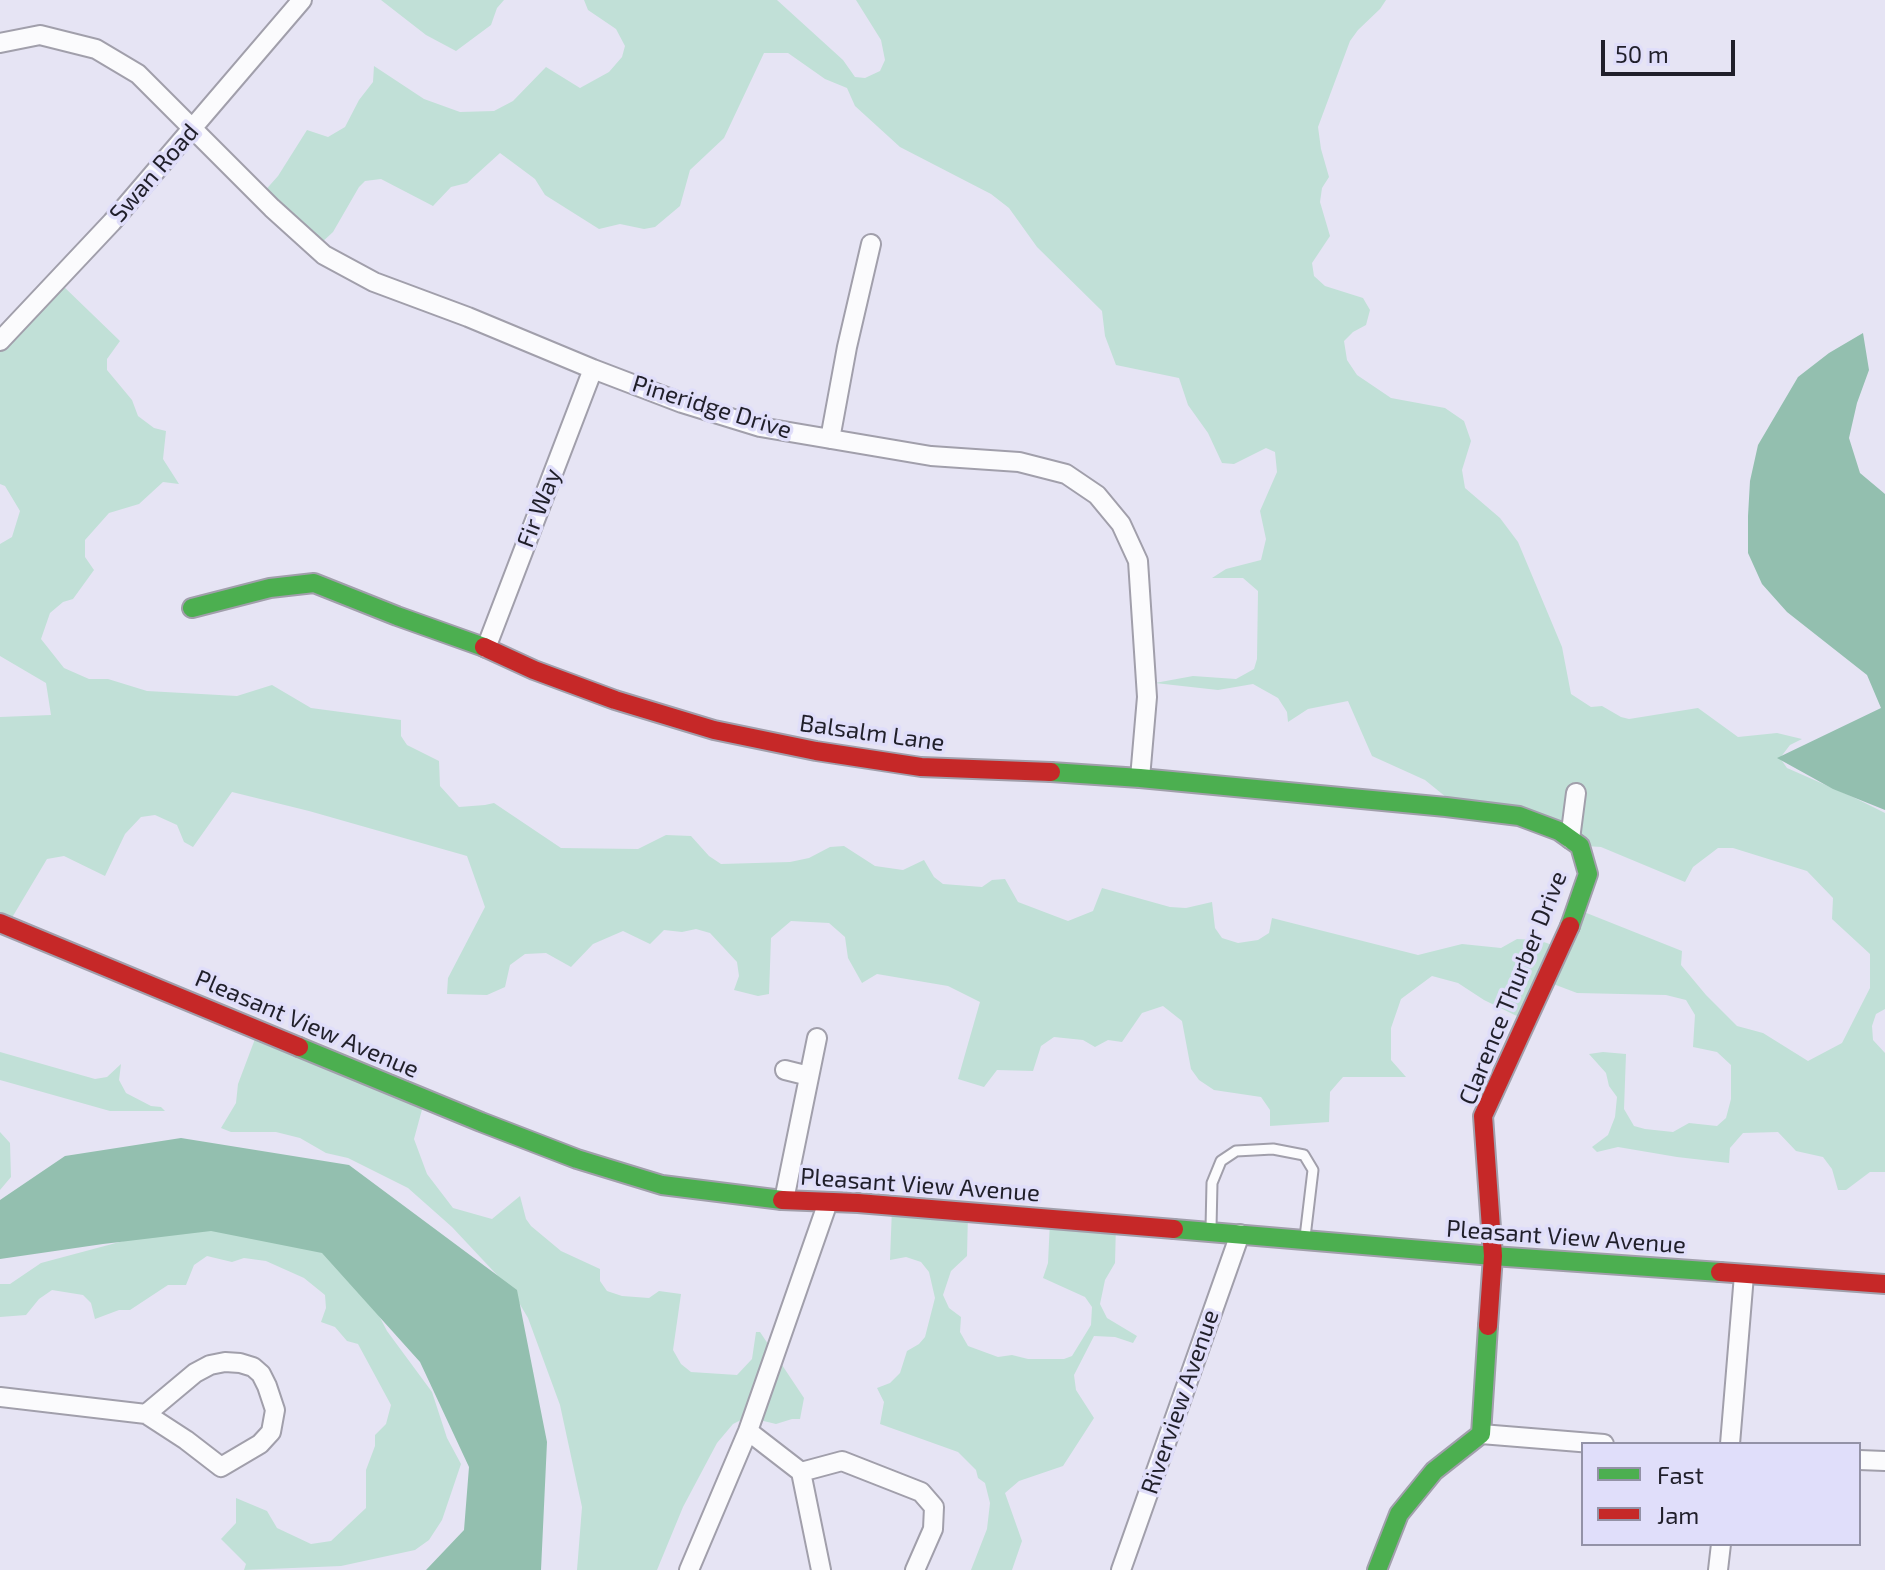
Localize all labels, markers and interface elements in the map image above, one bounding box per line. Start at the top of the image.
scale bar [1605,24,1739,74]
text: 50 m [1615,39,1669,68]
street label: Swan Road [104,118,204,228]
street label: Pineridge Drive [629,369,795,445]
street label: Fir Way [511,464,567,552]
street label: Balsalm Lane [798,709,946,757]
street label: Clarence Thurber Drive [1453,867,1573,1109]
street label: Pleasant View Avenue [191,964,423,1084]
street label: Pleasant View Avenue [799,1162,1041,1208]
street label: Pleasant View Avenue [1445,1214,1687,1260]
street label: Riverview Avenue [1135,1306,1225,1498]
legend [1581,1442,1861,1546]
text: Fast [1657,1460,1704,1489]
text: Jam [1657,1500,1699,1529]

